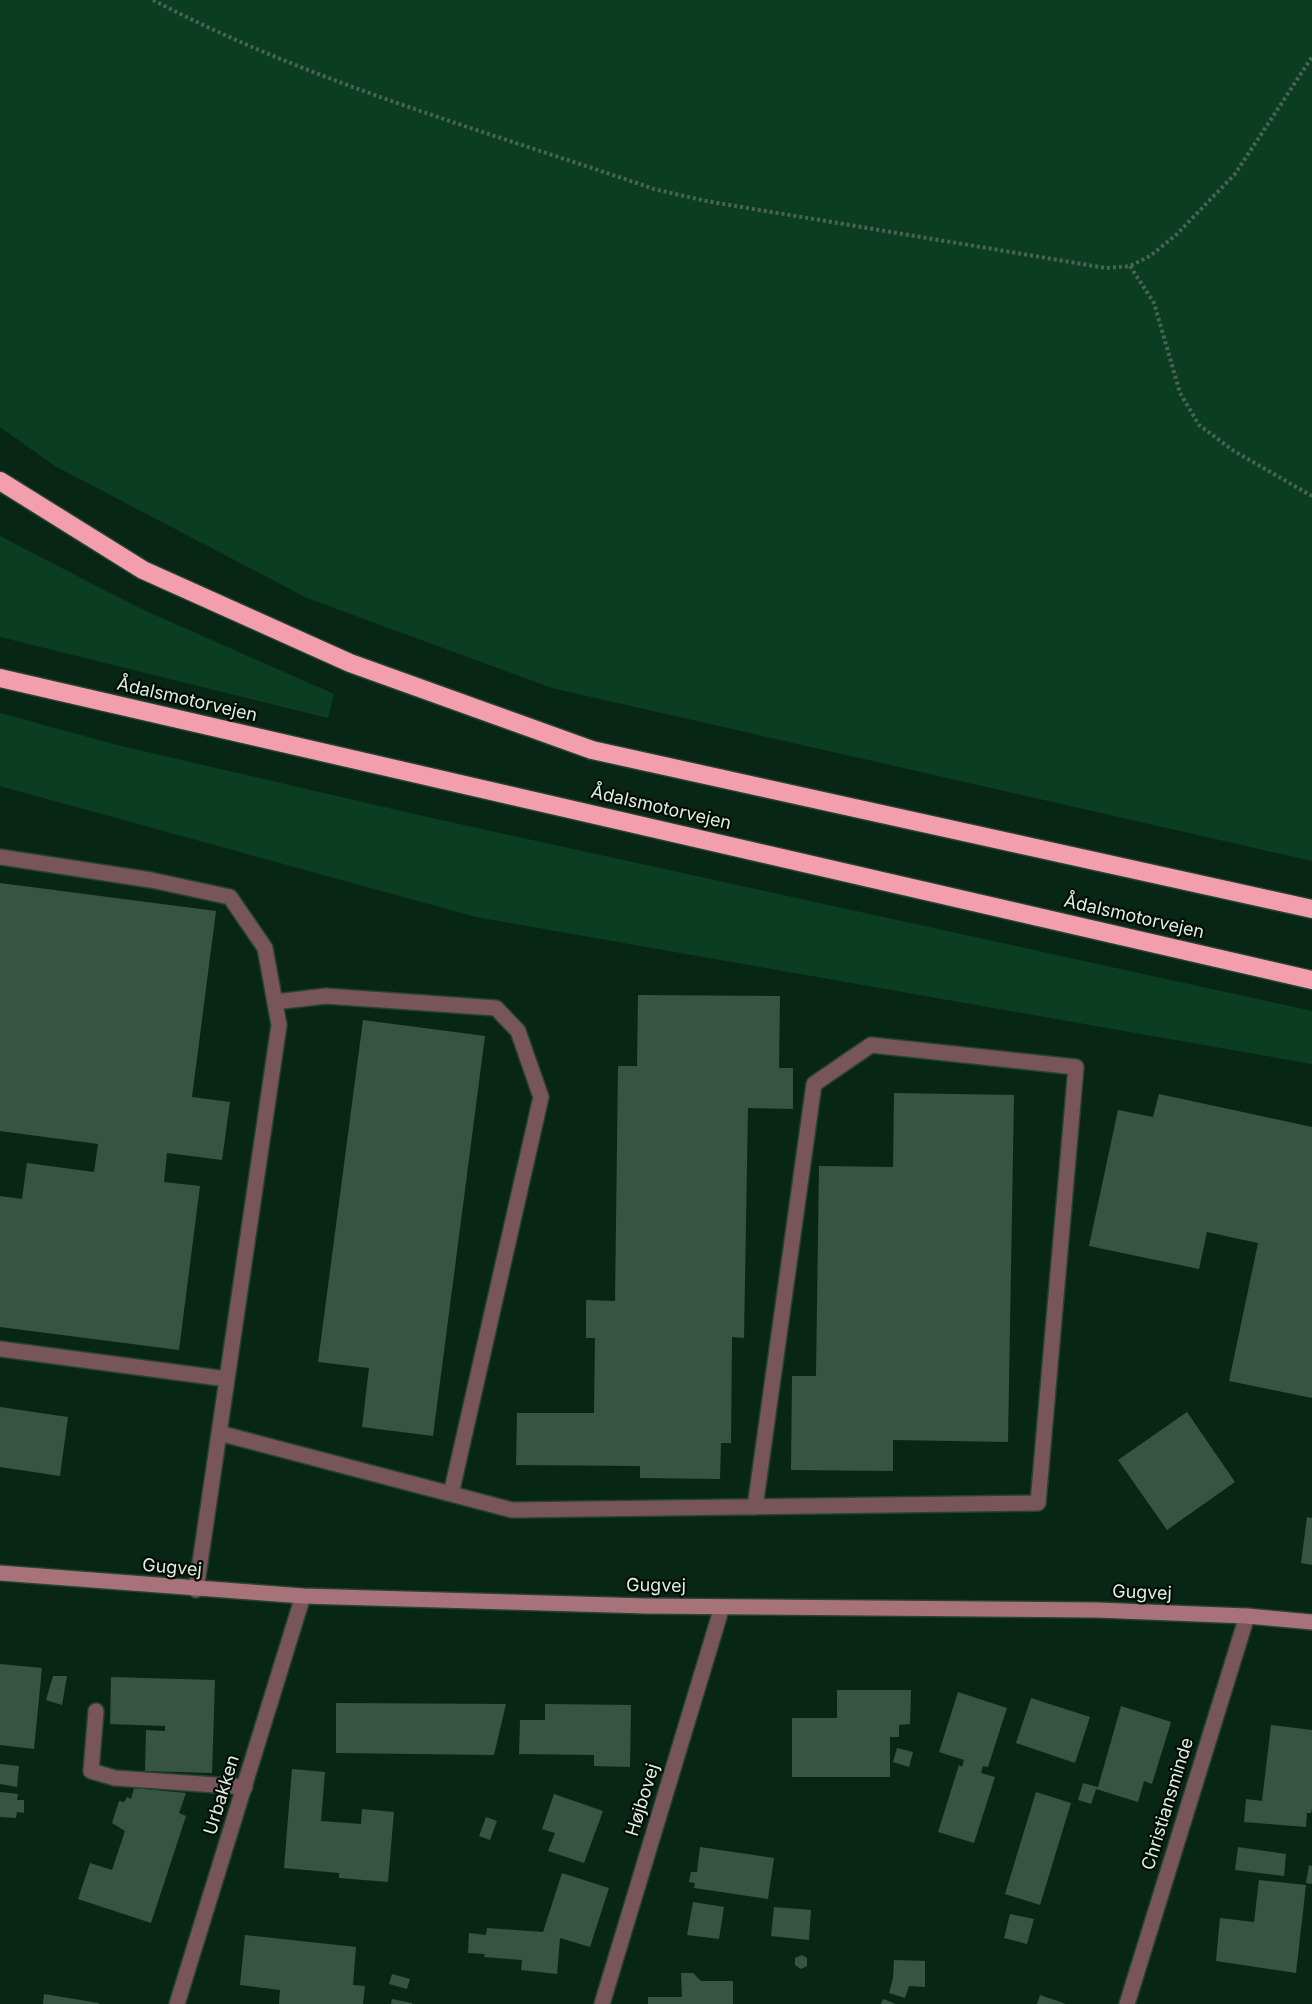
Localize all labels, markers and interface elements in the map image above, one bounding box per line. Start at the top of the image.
street label: Ådalsmotorvejen [115,673,259,727]
street label: Ådalsmotorvejen [589,781,733,835]
street label: Ådalsmotorvejen [1062,890,1206,944]
street label: Gugvej [141,1555,203,1581]
street label: Gugvej [626,1575,686,1597]
street label: Gugvej [1112,1581,1172,1605]
street label: Christiansminde [1138,1735,1198,1873]
street label: Urbakken [200,1753,244,1837]
street label: Højbovej [622,1761,664,1839]

